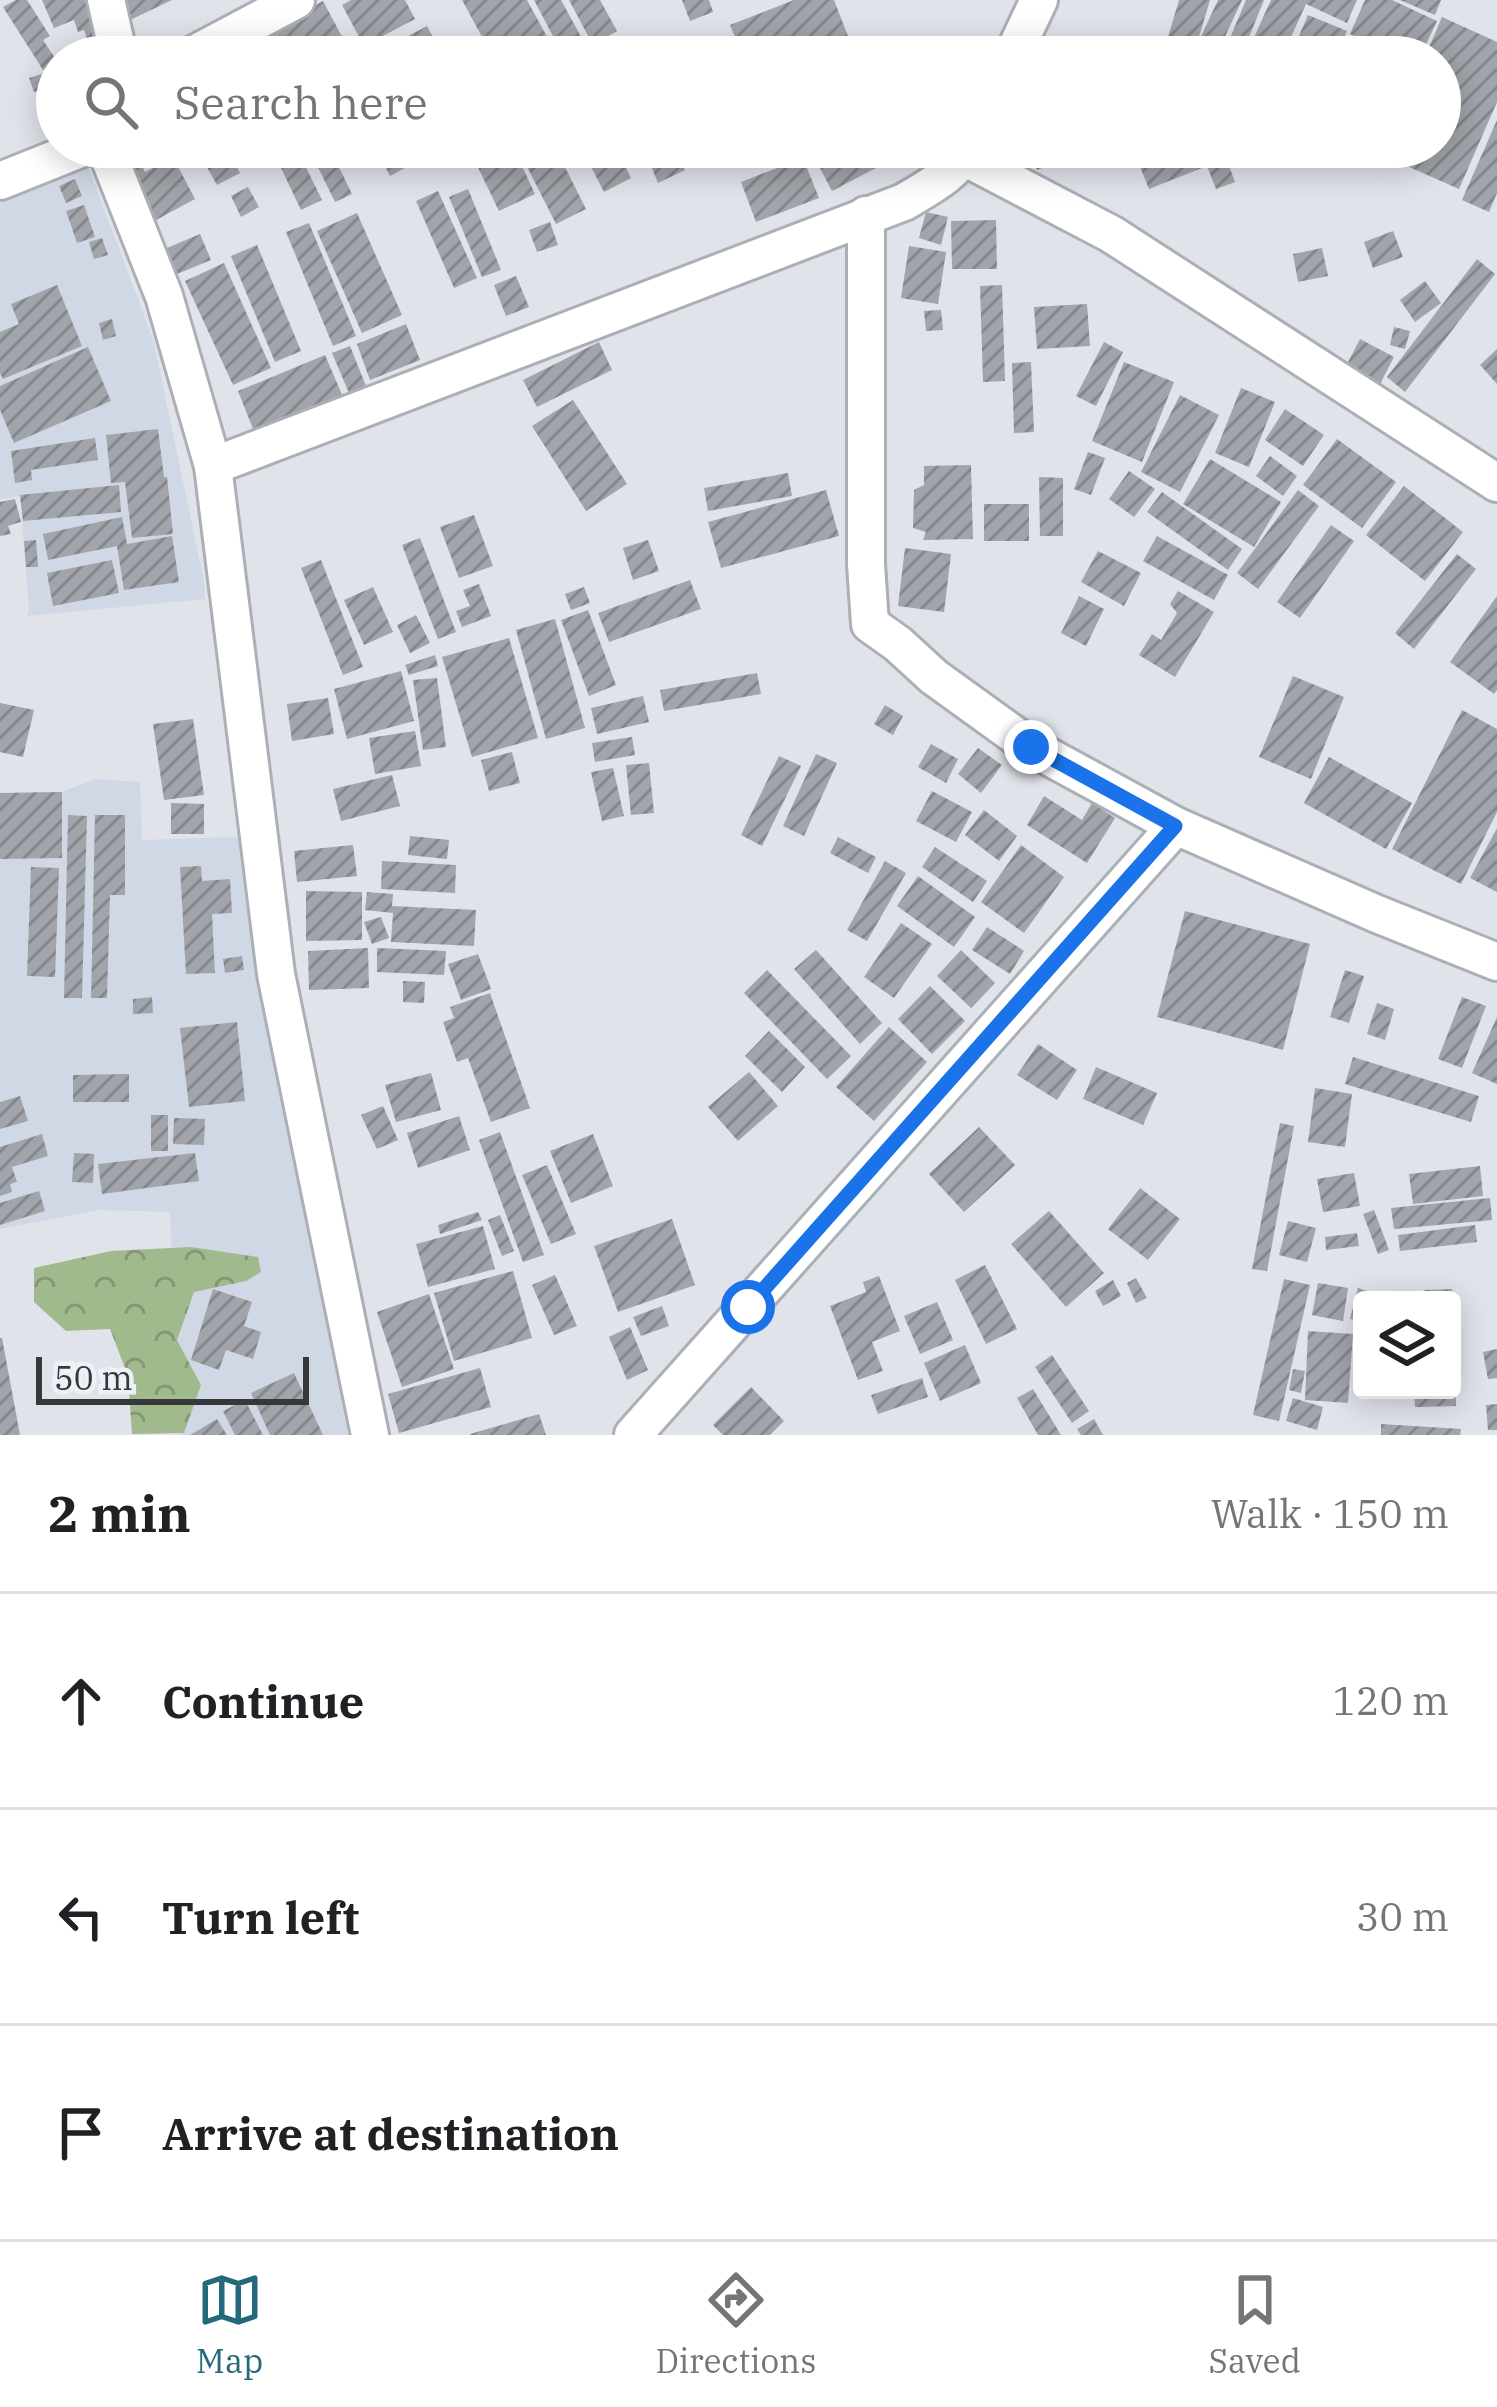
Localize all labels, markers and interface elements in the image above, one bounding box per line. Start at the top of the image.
search box [36,36,1461,168]
icon: search [78,69,144,135]
text: Search here [174,73,428,131]
route end [1004,720,1058,774]
route start [721,1280,775,1334]
map controls [1353,1291,1461,1399]
button: layers [1353,1291,1461,1399]
scale bar [36,1351,309,1404]
text: 50 m [54,1356,133,1399]
text: 2 min [48,1480,191,1546]
text: Walk · 150 m [1211,1488,1449,1539]
icon: ahead [48,1668,114,1734]
text: Continue [162,1672,364,1730]
text: 120 m [1333,1675,1449,1726]
icon: left [48,1884,114,1950]
text: Turn left [162,1888,359,1946]
text: 30 m [1356,1891,1449,1942]
icon: arrive [48,2100,114,2166]
text: Arrive at destination [162,2104,619,2162]
tab: Map [196,2267,263,2382]
tab: Directions [655,2267,816,2382]
tab: Saved [1208,2267,1301,2382]

